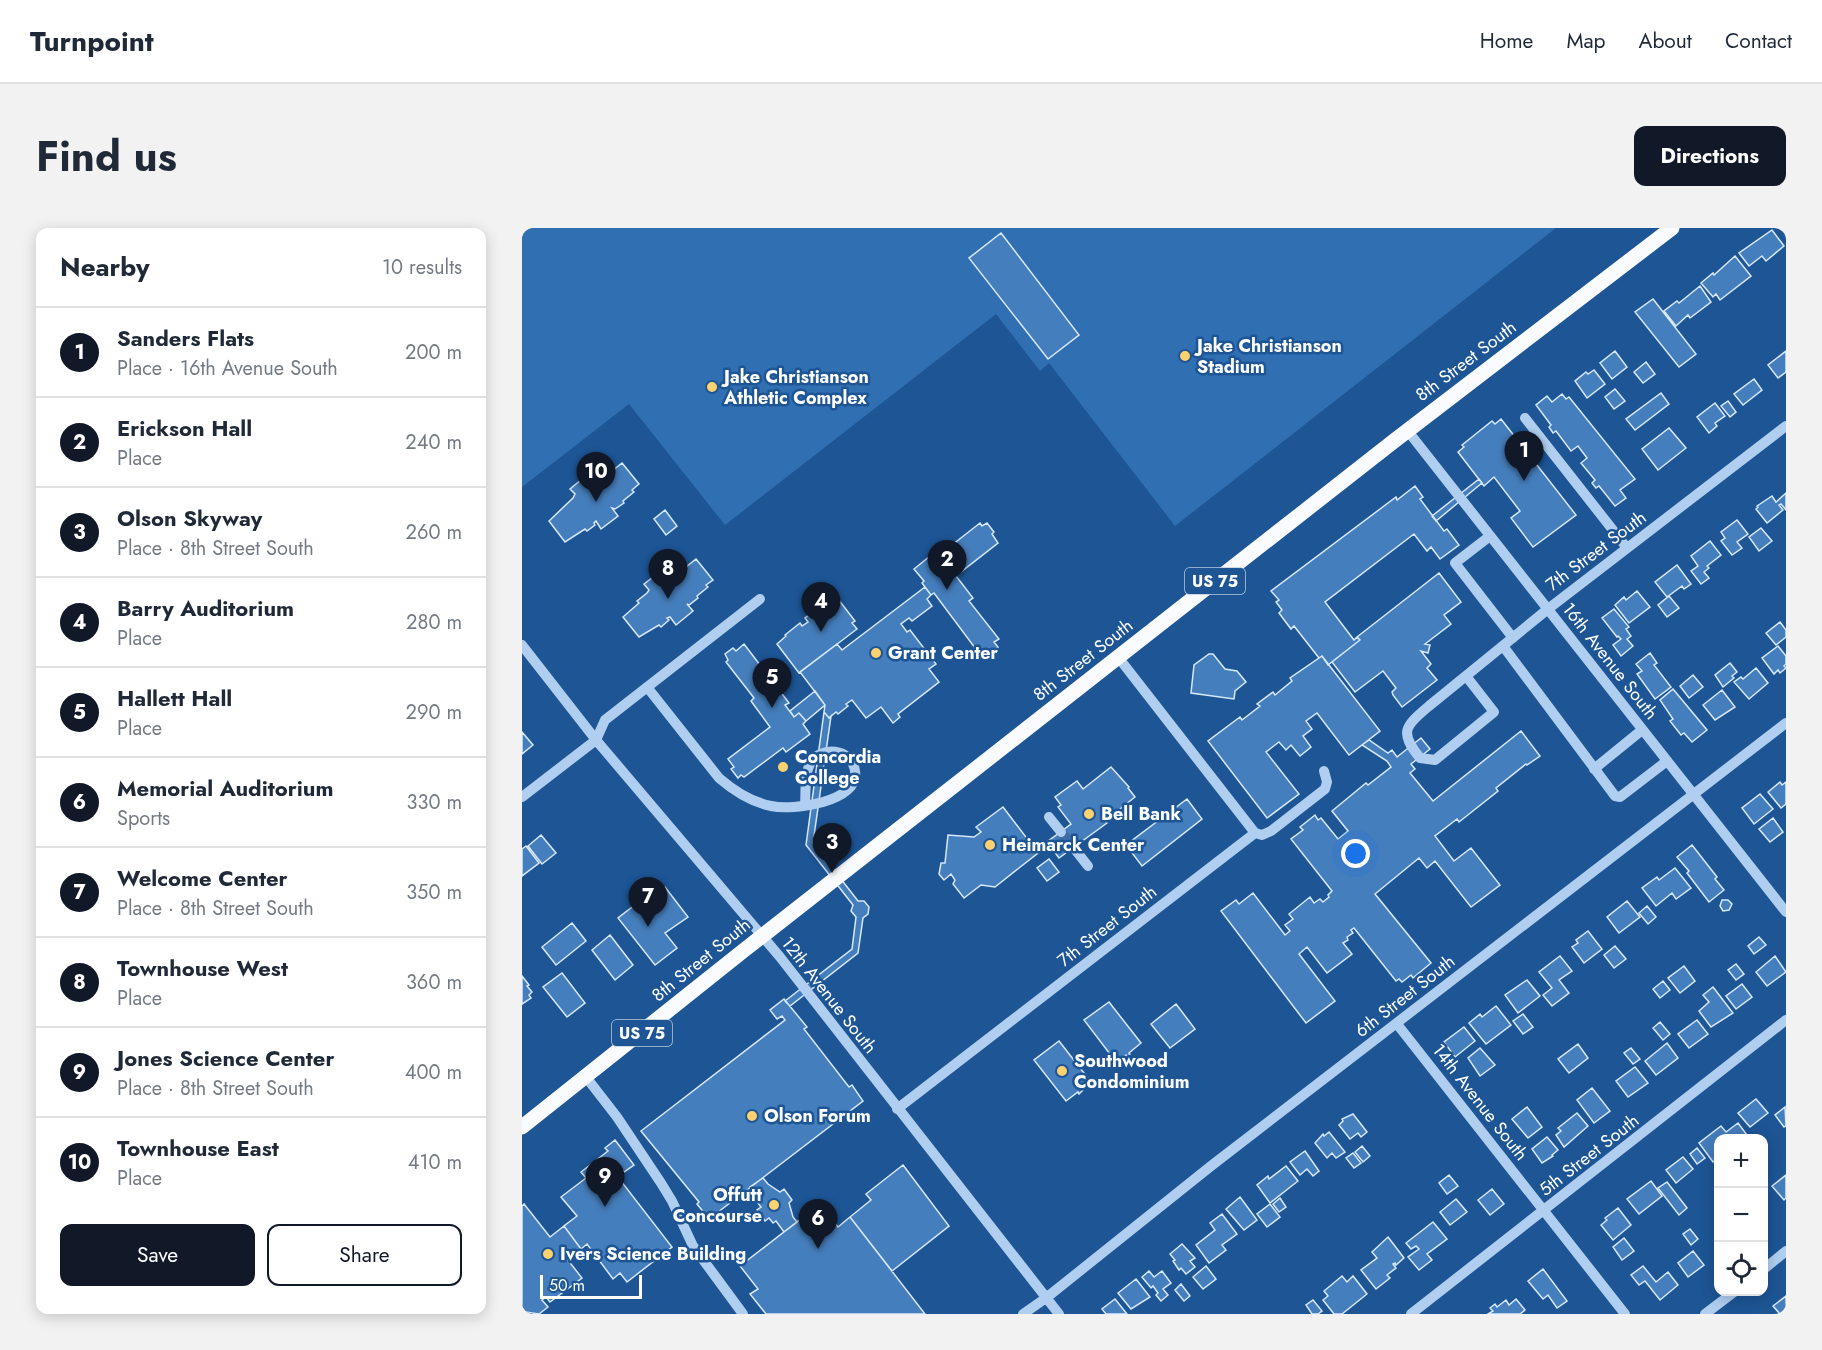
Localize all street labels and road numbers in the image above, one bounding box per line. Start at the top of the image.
street label: 8th Street South [1410,314,1522,408]
street label: 7th Street South [1540,505,1652,597]
road number: US 75 [1185,568,1245,594]
street label: 16th Avenue South [1556,597,1664,725]
street label: 8th Street South [1028,613,1138,707]
street label: 7th Street South [1052,879,1162,973]
street label: 8th Street South [646,912,756,1008]
street label: 12th Avenue South [775,931,883,1059]
street label: 6th Street South [1349,949,1461,1043]
road number: US 75 [612,1020,672,1046]
street label: 14th Avenue South [1426,1038,1534,1166]
street label: 5th Street South [1533,1108,1645,1202]

